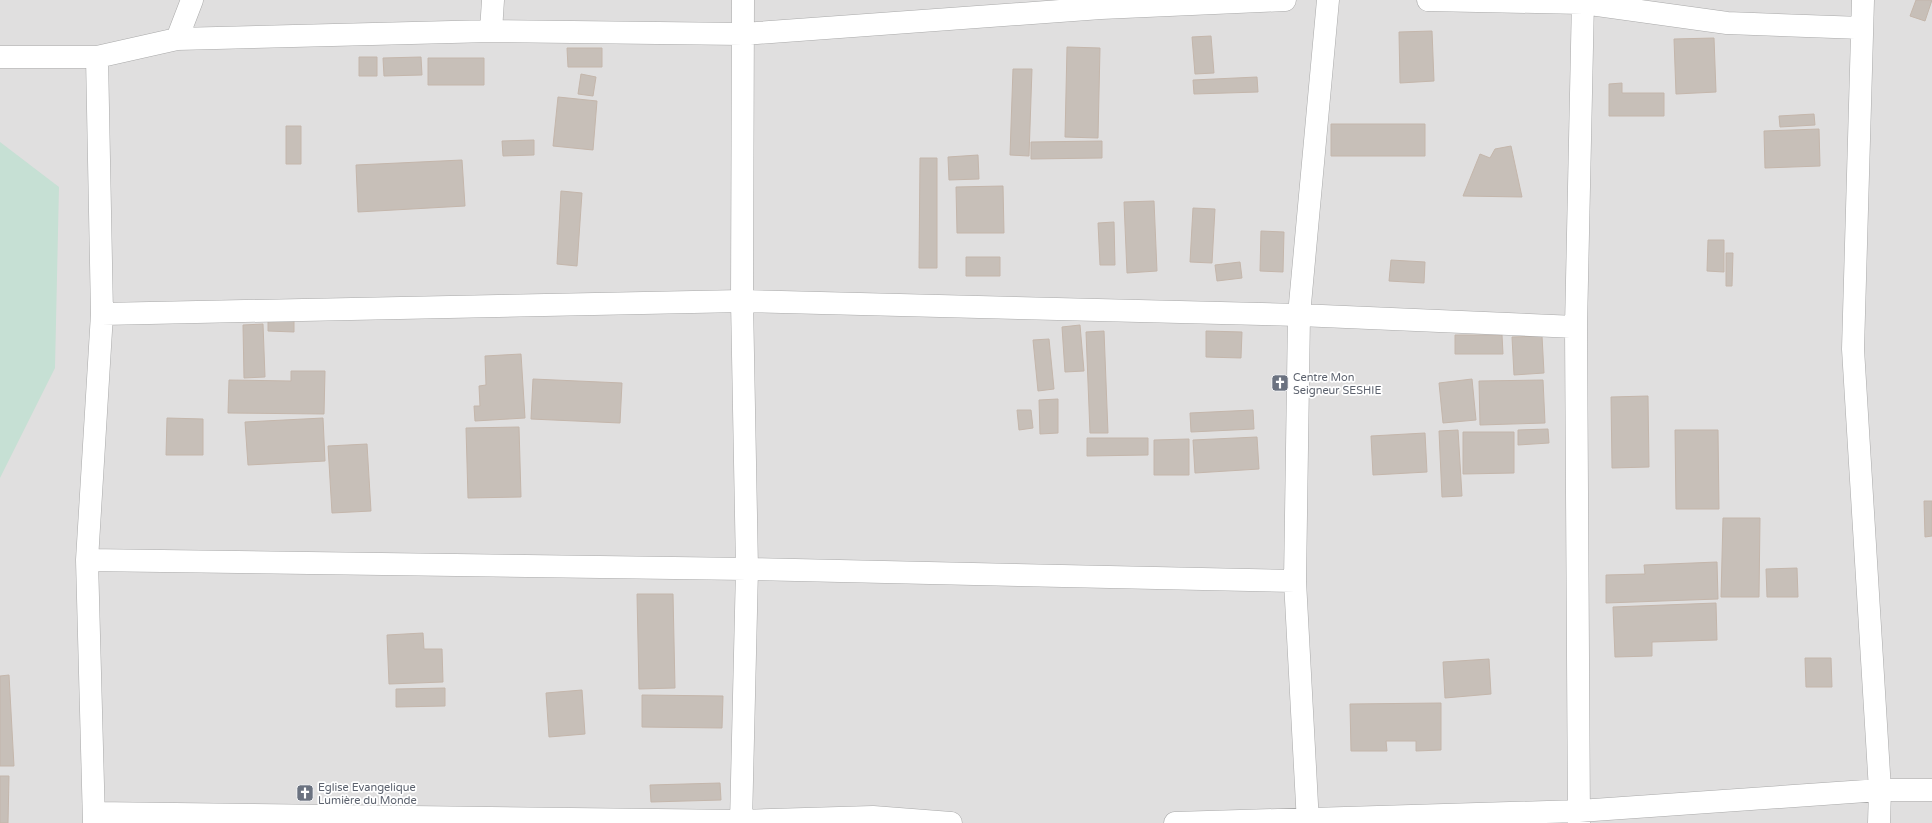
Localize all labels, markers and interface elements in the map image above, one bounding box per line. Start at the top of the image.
place label: Centre Mon Seigneur SESHIE [1293,371,1381,397]
church icon: Centre Mon Seigneur SESHIE [1270,373,1290,393]
place label: Eglise Evangelique Lumière du Monde [318,781,417,807]
church icon: Eglise Evangelique Lumière du Monde [295,783,315,803]

